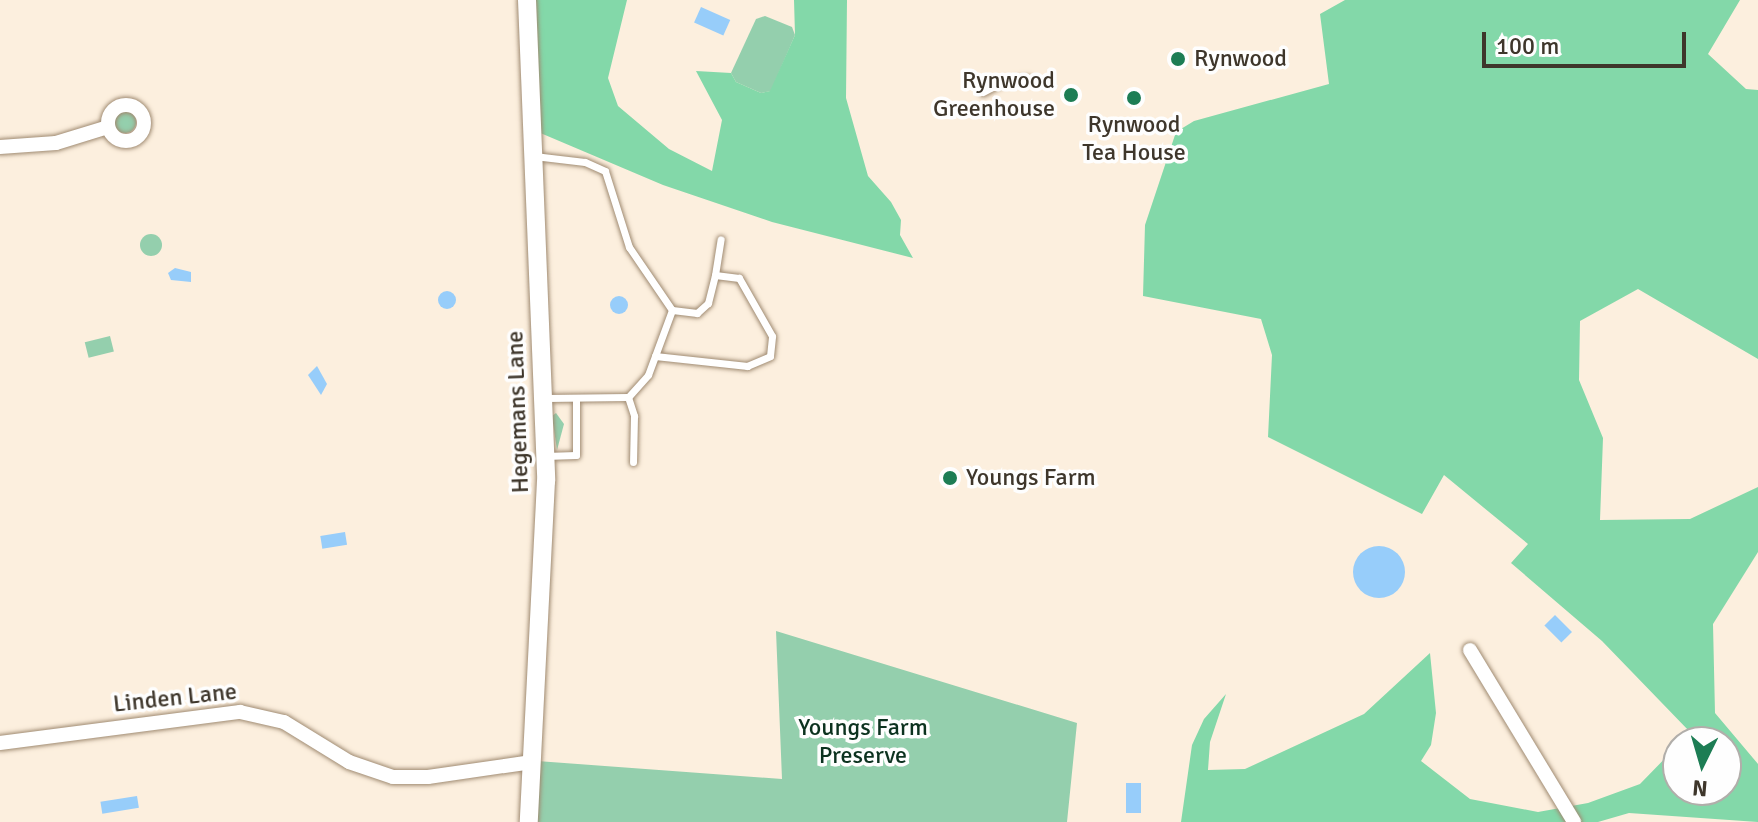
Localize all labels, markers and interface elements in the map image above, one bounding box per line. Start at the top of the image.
scale bar [1486,16,1690,66]
text: 100 m [1496,31,1559,61]
place label: Rynwood [1194,45,1287,73]
marker: Rynwood [1169,50,1187,68]
place label: Rynwood Greenhouse [933,67,1055,123]
marker: Rynwood Greenhouse [1062,86,1080,104]
marker: Rynwood Tea House [1125,89,1143,107]
place label: Rynwood Tea House [1082,111,1186,167]
street label: Hegemans Lane [501,330,535,494]
place label: Youngs Farm [966,464,1096,492]
marker: Youngs Farm [941,469,959,487]
street label: Linden Lane [112,677,238,719]
park label: Youngs Farm Preserve [798,714,928,770]
north arrow [1662,726,1742,806]
text: N [1691,774,1709,803]

